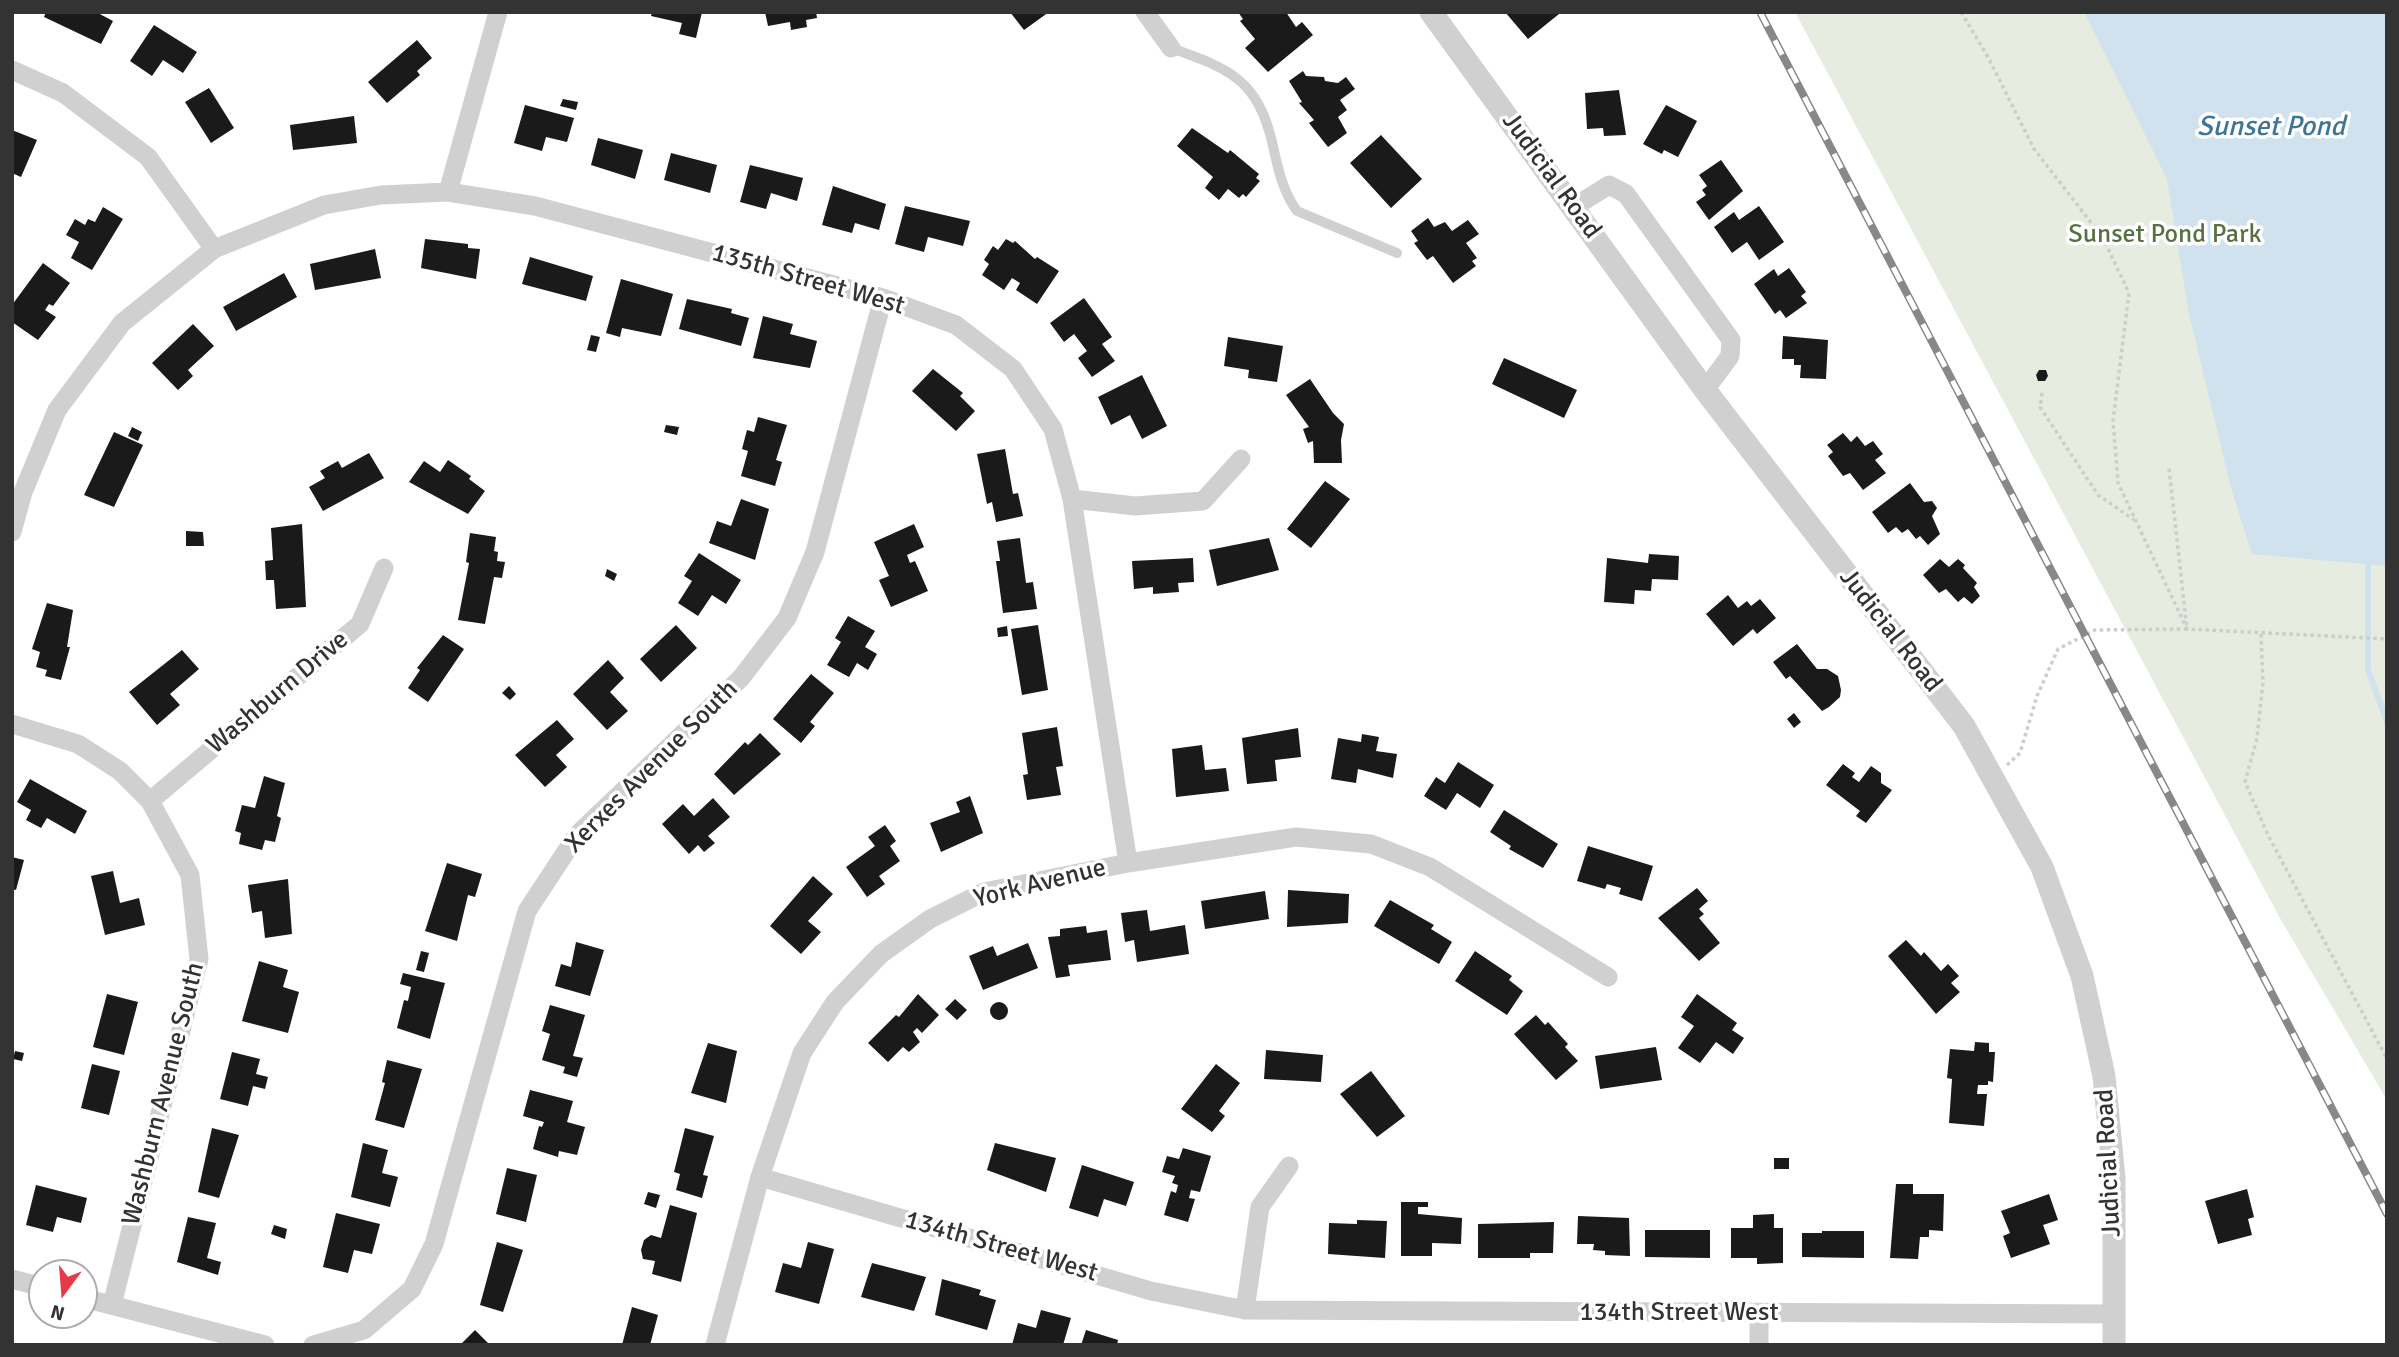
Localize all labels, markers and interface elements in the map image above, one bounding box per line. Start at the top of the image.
street label: Judicial Road [1495,107,1607,245]
water label: Sunset Pond [2197,111,2345,145]
park label: Sunset Pond Park [2068,219,2262,251]
street label: 135th Street West [708,238,908,322]
street label: Judicial Road [1832,563,1948,699]
street label: Washburn Drive [201,625,355,761]
street label: Xerxes Avenue South [559,674,745,860]
street label: York Avenue [971,853,1109,915]
street label: Washburn Avenue South [116,959,212,1229]
street label: Judicial Road [2090,1088,2128,1238]
street label: 134th Street West [901,1205,1101,1289]
north arrow [28,1259,98,1329]
street label: 134th Street West [1579,1297,1779,1329]
text: N [48,1299,67,1326]

